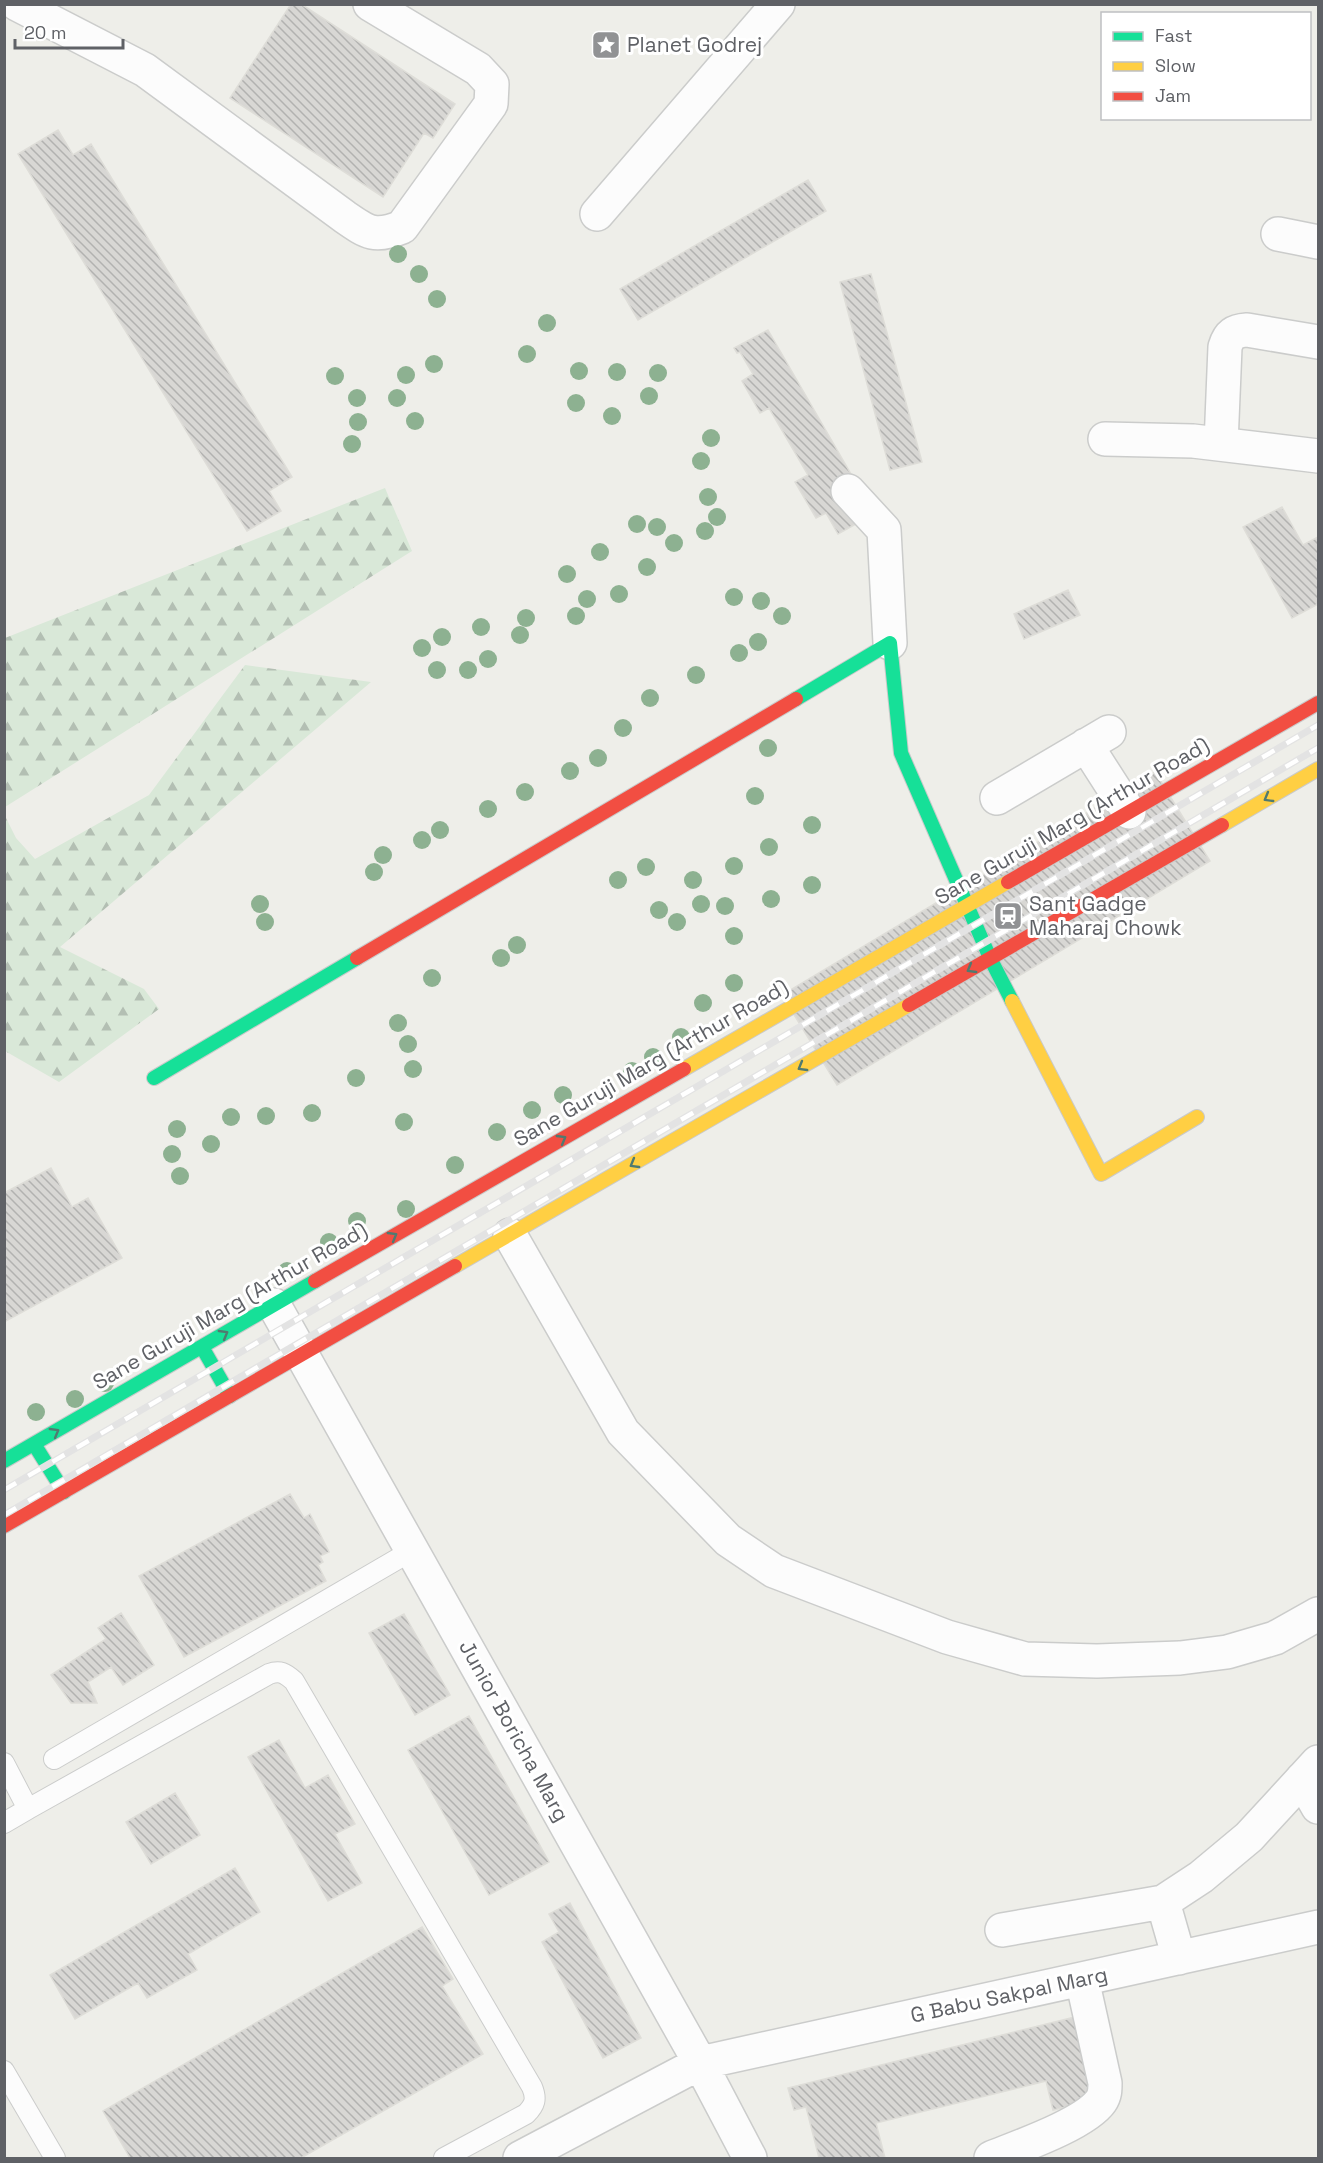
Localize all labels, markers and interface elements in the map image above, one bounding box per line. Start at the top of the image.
scale bar [15,12,123,50]
legend [1101,12,1311,120]
text: 20 m [24,21,67,44]
text: Fast [1155,24,1192,47]
place icon: Planet Godrej [590,29,622,61]
place label: Planet Godrej [627,31,762,58]
text: Slow [1155,54,1196,77]
text: Jam [1155,84,1191,107]
street label: Sane Guruji Marg (Arthur Road) [930,731,1214,910]
one-way arrow [1264,791,1274,803]
place label: Sant Gadge Maharaj Chowk [1029,890,1182,941]
station icon: Sant Gadge Maharaj Chowk [992,900,1024,932]
one-way arrow [967,962,977,973]
street label: Sane Guruji Marg (Arthur Road) [509,973,793,1152]
one-way arrow [798,1059,809,1071]
one-way arrow [556,1135,566,1146]
one-way arrow [629,1157,640,1168]
street label: Sane Guruji Marg (Arthur Road) [88,1216,372,1395]
one-way arrow [387,1232,397,1244]
one-way arrow [218,1330,228,1341]
one-way arrow [49,1427,59,1439]
street label: Junior Boricha Marg [453,1635,575,1826]
street label: G Babu Sakpal Marg [908,1960,1110,2029]

